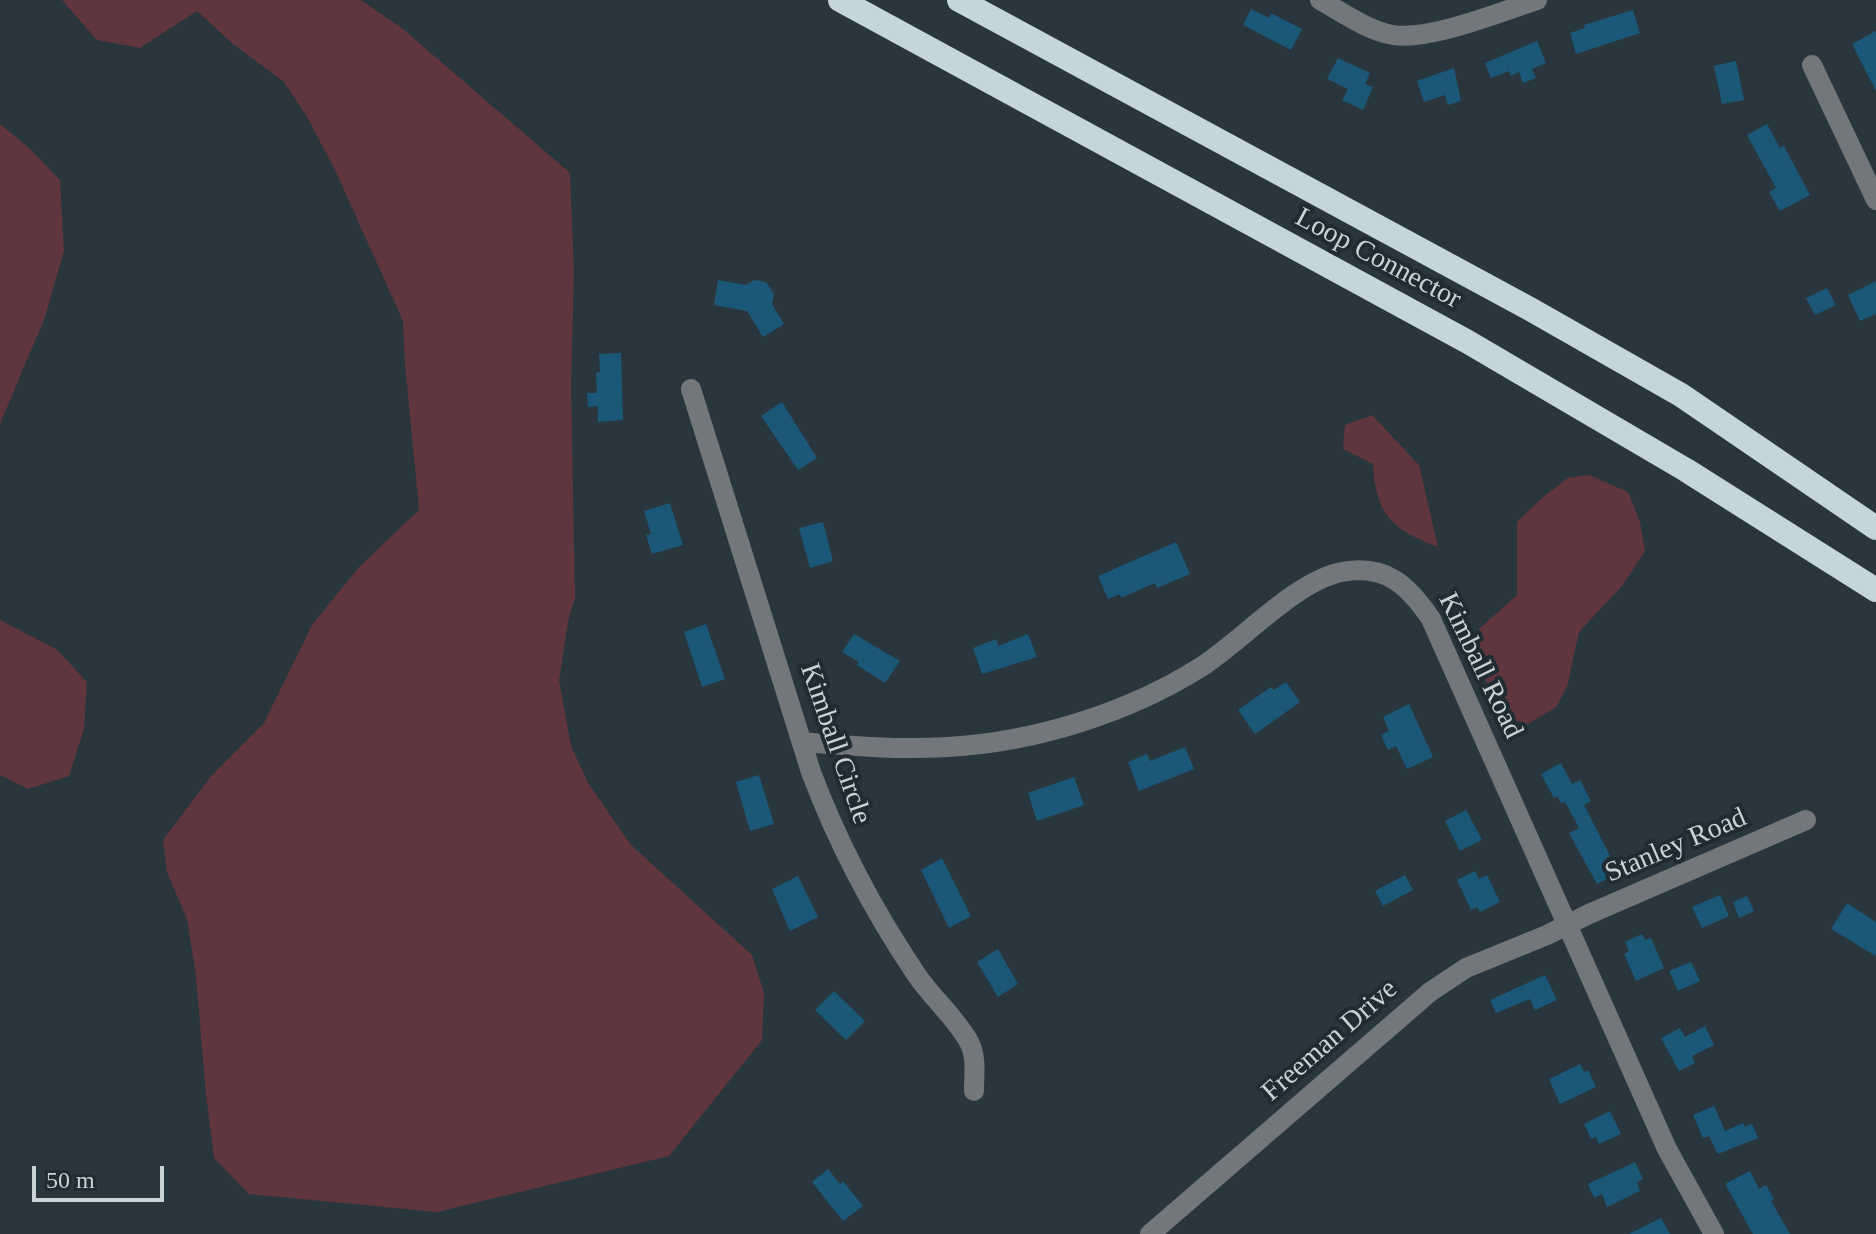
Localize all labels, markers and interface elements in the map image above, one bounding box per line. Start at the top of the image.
street label: Loop Connector [1289,201,1467,317]
street label: Kimball Road [1430,588,1530,744]
street label: Kimball Circle [792,659,878,829]
street label: Stanley Road [1600,801,1752,891]
street label: Freeman Drive [1255,973,1405,1109]
scale bar [36,1150,168,1200]
text: 50 m [46,1167,95,1193]

